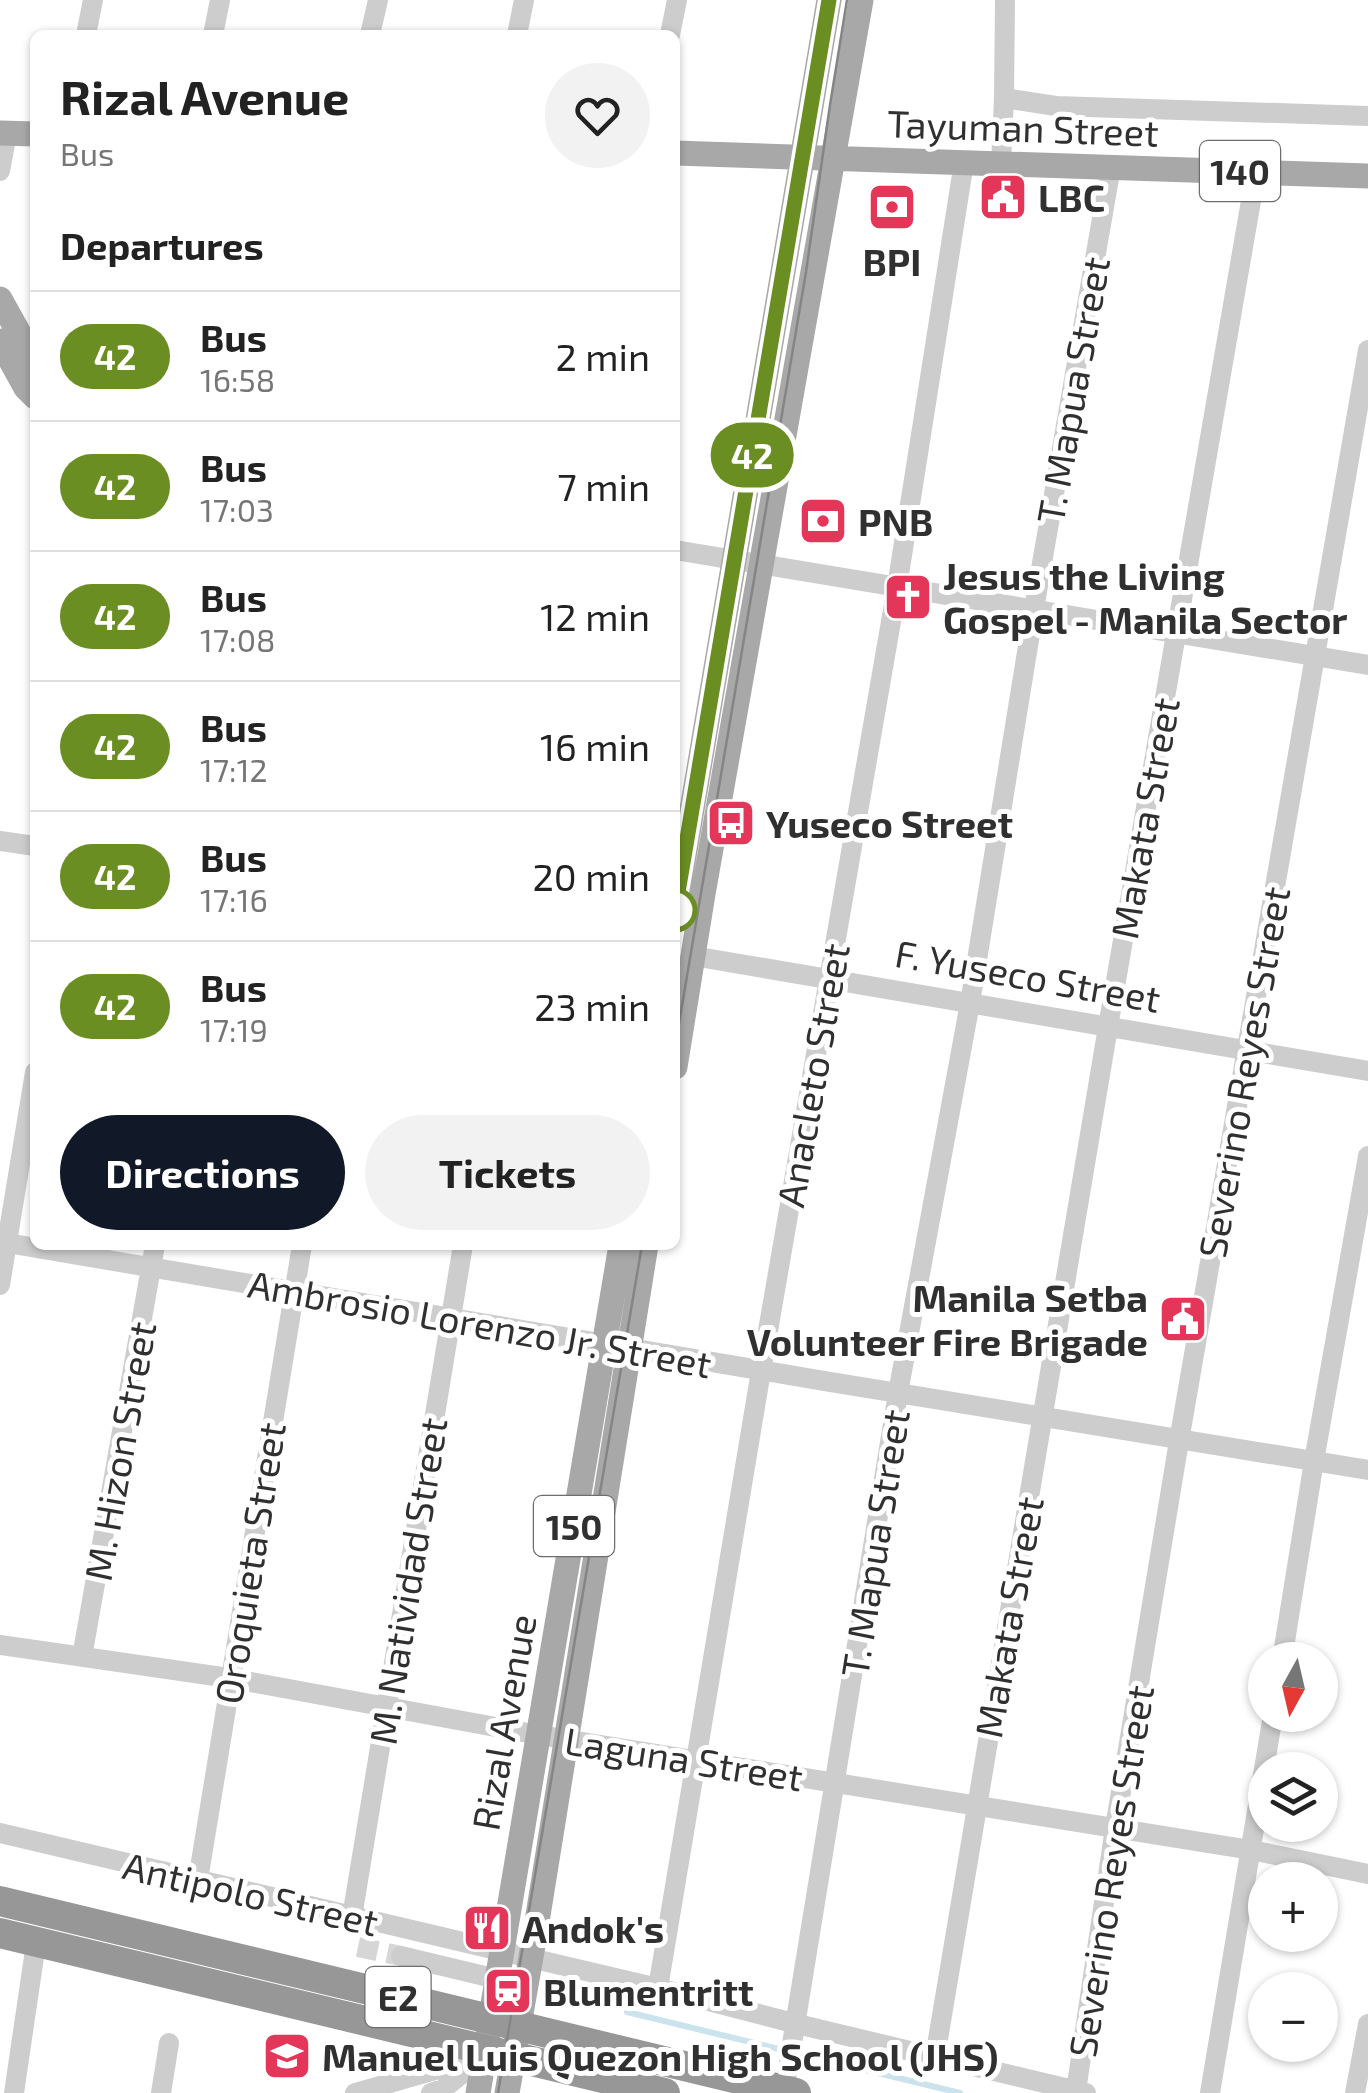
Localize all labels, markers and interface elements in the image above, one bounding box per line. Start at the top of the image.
button: heart [545,63,650,168]
text: Rizal Avenue [60,67,349,125]
street label: Tayuman Street [887,99,1159,155]
text: Bus [60,134,114,172]
road number: 140 [1200,141,1280,201]
public building icon: LBC [977,171,1029,223]
place label: LBC [1038,174,1105,220]
bank icon: BPI [866,181,918,233]
text: Departures [60,222,264,268]
place label: BPI [863,238,921,284]
street label: T. Mapua Street [1026,253,1118,527]
text: Bus [200,314,267,360]
text: 2 min [555,333,650,379]
text: 42 [94,335,136,377]
text: 16:58 [200,360,275,398]
line badge: 42 [707,422,797,488]
text: 42 [731,434,773,476]
text: Bus [200,444,267,490]
text: 7 min [557,463,650,509]
text: 42 [94,465,136,507]
text: 17:03 [200,490,274,528]
bank icon: PNB [797,495,849,547]
place label: PNB [858,498,933,544]
place label: Jesus the Living Gospel - Manila Sector [943,552,1348,642]
church icon: Jesus the Living Gospel - Manila Sector [882,571,934,623]
text: Bus [200,574,267,620]
text: 12 min [540,593,650,639]
text: 42 [94,595,136,637]
text: 17:08 [200,620,275,658]
street label: Makata Street [1100,694,1188,942]
text: Bus [200,704,267,750]
text: 16 min [540,723,650,769]
text: 42 [94,725,136,767]
text: 17:12 [200,750,267,788]
bus stop icon: Yuseco Street [705,797,757,849]
place label: Yuseco Street [766,800,1013,846]
text: Bus [200,834,267,880]
text: 20 min [532,853,650,899]
text: 42 [94,855,136,897]
text: 17:16 [200,880,268,918]
street label: Severino Reyes Street [1188,883,1298,1261]
unlabelled marker [654,889,696,931]
street label: F. Yuseco Street [892,929,1164,1021]
street label: Anacleto Street [766,940,858,1210]
text: Bus [200,964,267,1010]
text: 23 min [534,983,650,1029]
text: 42 [94,985,136,1027]
text: 17:19 [200,1010,268,1048]
button: Directions [60,1115,345,1230]
button: Tickets [365,1115,650,1230]
street label: Ambrosio Lorenzo Jr. Street [245,1260,715,1386]
place label: Manila Setba Volunteer Fire Brigade [747,1274,1148,1364]
public building icon: Manila Setba Volunteer Fire Brigade [1157,1293,1209,1345]
street label: M. Hizon Street [74,1318,164,1584]
street label: T. Mapua Street [830,1406,918,1680]
street label: M. Natividad Street [358,1414,456,1748]
street label: Oroquieta Street [204,1419,294,1707]
street label: Makata Street [964,1493,1052,1741]
road number: 150 [534,1496,614,1556]
street label: Rizal Avenue [461,1610,545,1834]
north arrow [1248,1642,1338,1732]
map controls [1248,1642,1338,2062]
street label: Severino Reyes Street [1058,1682,1162,2060]
street label: Laguna Street [562,1716,806,1800]
button: layers [1248,1752,1338,1842]
street label: Antipolo Street [119,1841,383,1945]
button: + [1248,1862,1338,1952]
restaurant icon: Andok's [461,1902,513,1954]
place label: Andok's [522,1905,664,1951]
station icon: Blumentritt [482,1965,534,2017]
road number: E2 [366,1967,430,2027]
place label: Blumentritt [543,1968,754,2014]
button: − [1248,1972,1338,2062]
school or university icon: Manuel Luis Quezon High School (JHS) [261,2030,313,2082]
place label: Manuel Luis Quezon High School (JHS) [322,2033,999,2080]

